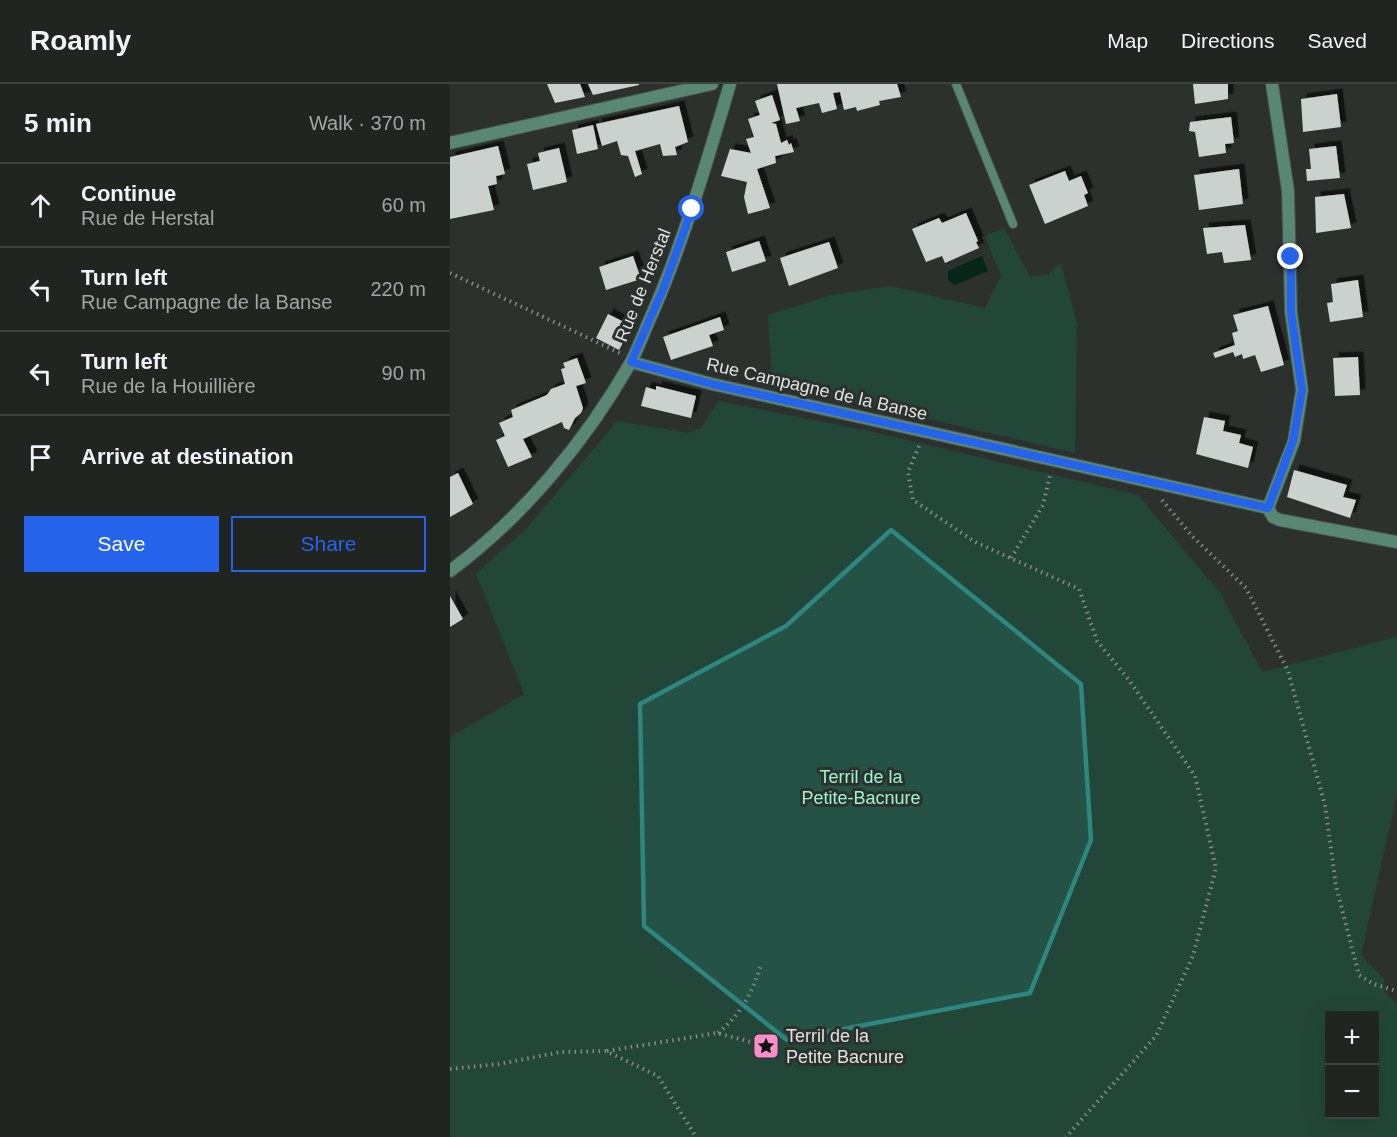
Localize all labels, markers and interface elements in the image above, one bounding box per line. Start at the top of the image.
text: Roamly [30,25,131,56]
text: Map [1107,29,1148,52]
text: Directions [1181,29,1274,52]
text: Saved [1307,29,1367,52]
text: 5 min [24,108,92,138]
text: Walk · 370 m [309,112,426,134]
text: Continue [81,181,176,206]
icon: ahead [24,189,57,222]
text: 60 m [382,194,426,216]
route start [678,195,704,221]
text: Rue de Herstal [81,207,214,229]
street label: Rue de Herstal [611,226,675,344]
route end [1277,243,1303,269]
text: Turn left [81,265,167,290]
icon: left [24,273,57,306]
text: 220 m [370,278,426,300]
text: Rue Campagne de la Banse [81,291,332,313]
text: Turn left [81,349,167,374]
street label: Rue Campagne de la Banse [705,354,929,424]
icon: left [24,357,57,390]
text: 90 m [382,362,426,384]
text: Rue de la Houillière [81,375,256,397]
icon: arrive [24,441,57,474]
text: Arrive at destination [81,444,294,469]
button: Save [24,516,219,572]
button: Share [231,516,426,572]
park label: Terril de la Petite-Bacnure [801,767,921,808]
map controls [1325,1011,1379,1119]
button: + [1325,1011,1379,1065]
place label: Terril de la Petite Bacnure [786,1026,904,1067]
place icon: Terril de la Petite Bacnure [751,1031,781,1061]
button: − [1325,1065,1379,1119]

